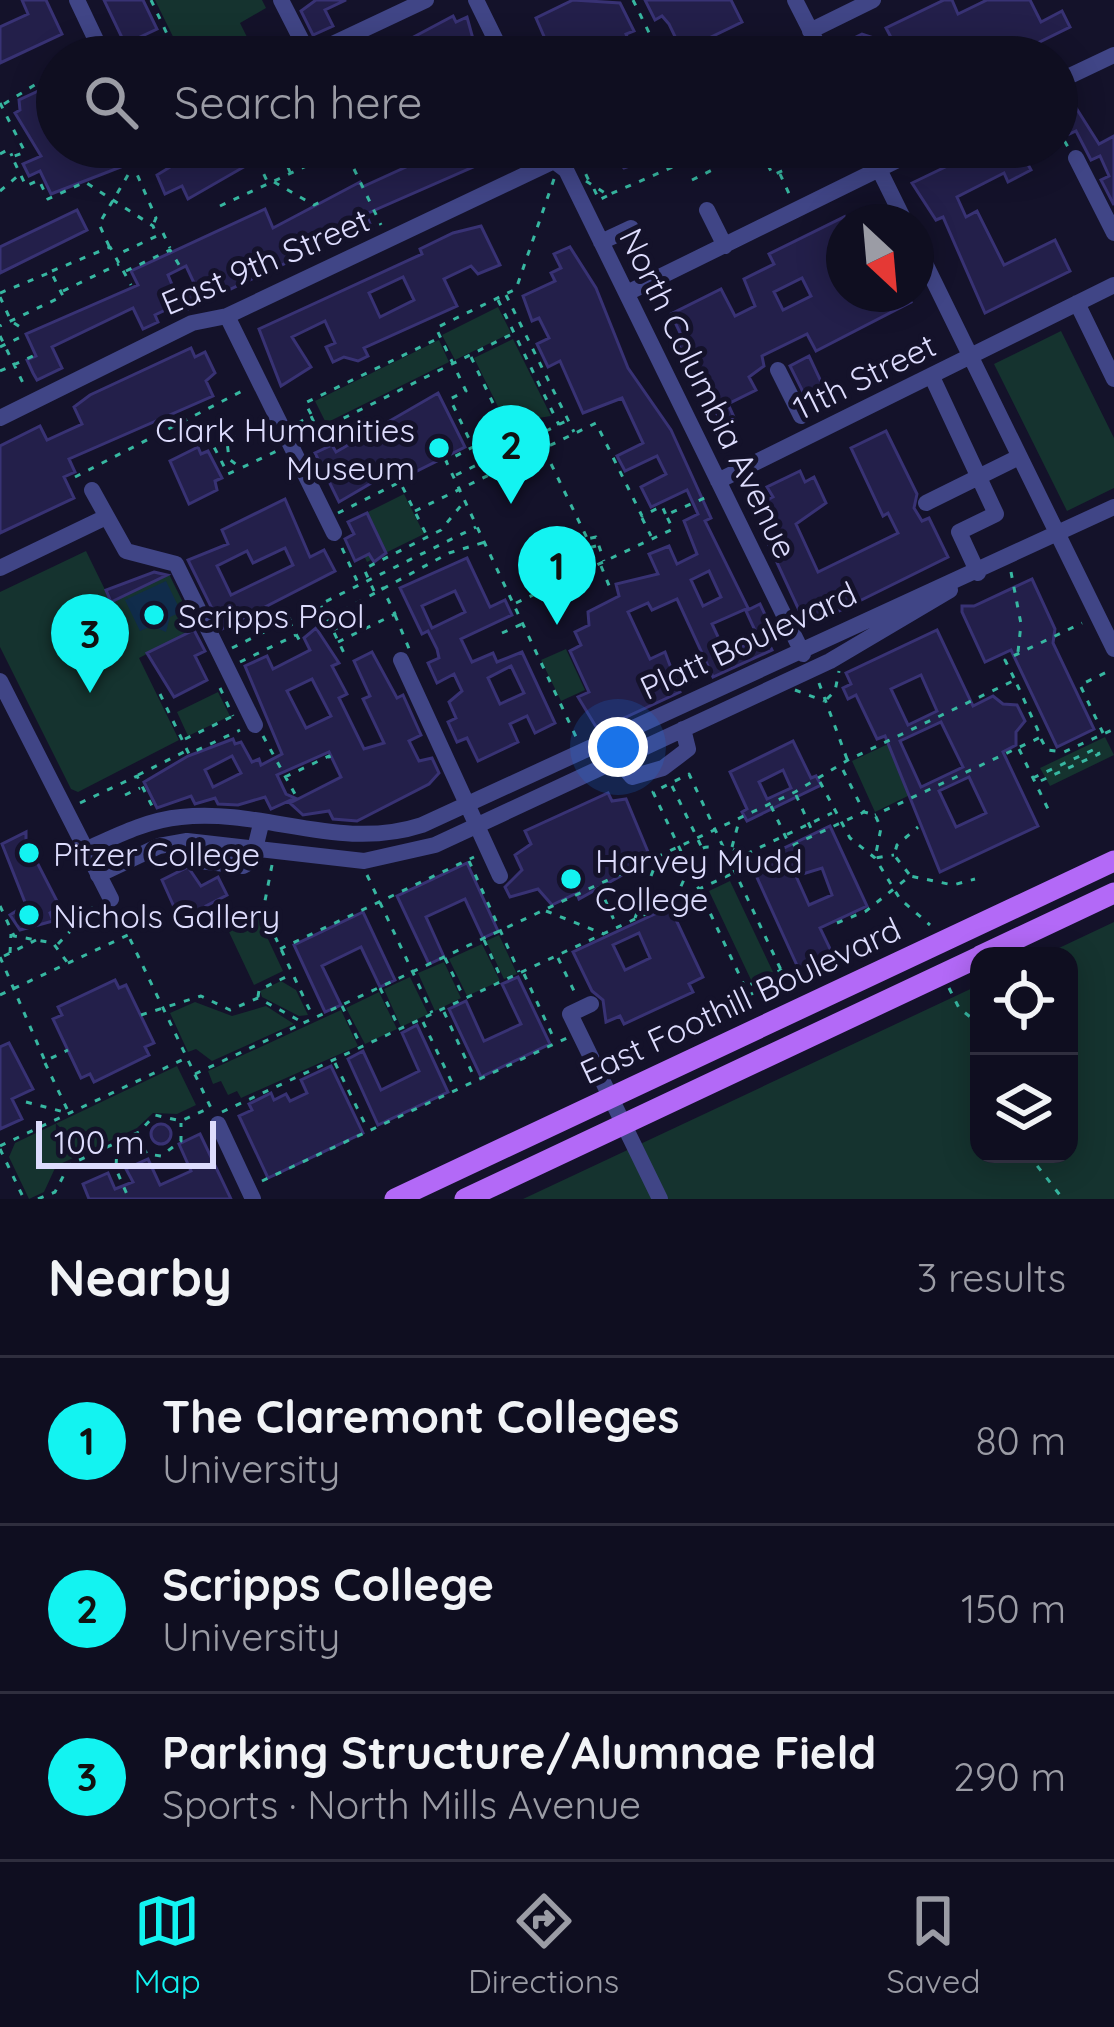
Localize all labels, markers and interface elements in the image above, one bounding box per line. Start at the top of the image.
search box [36,36,1078,168]
icon: search [78,69,144,135]
text: Search here [174,74,422,130]
street label: East 9th Street [155,199,375,323]
north arrow [826,204,934,312]
street label: North Columbia Avenue [611,221,807,565]
street label: 11th Street [786,324,942,428]
pin: 2 [472,405,550,504]
place label: Clark Humanities Museum [155,409,415,488]
marker: Clark Humanities Museum [426,435,452,461]
pin: 1 [518,526,596,625]
street label: Platt Boulevard [633,572,863,708]
pin: 3 [51,594,129,693]
place label: Scripps Pool [178,595,365,636]
marker: Scripps Pool [141,602,167,628]
your location [588,717,648,777]
place label: Pitzer College [53,833,260,874]
marker: Pitzer College [16,840,42,866]
place label: Harvey Mudd College [595,840,803,919]
marker: Harvey Mudd College [558,866,584,892]
place label: Nichols Gallery [53,895,280,936]
marker: Nichols Gallery [16,902,42,928]
street label: East Foothill Boulevard [573,908,907,1092]
map controls [970,947,1078,1163]
button: locate [970,947,1078,1055]
button: layers [970,1055,1078,1163]
scale bar [36,1115,216,1168]
text: 100 m [54,1121,145,1162]
text: Nearby [48,1245,232,1309]
text: 3 results [917,1253,1066,1302]
text: The Claremont Colleges [162,1388,679,1444]
text: 1 [79,1416,95,1465]
text: 80 m [976,1416,1066,1465]
text: University [162,1444,340,1493]
text: Scripps College [162,1556,494,1612]
text: 2 [76,1584,98,1633]
text: 150 m [961,1584,1066,1633]
text: University [162,1612,340,1661]
text: Parking Structure/Alumnae Field [162,1724,876,1780]
text: 3 [77,1752,97,1801]
text: 290 m [953,1752,1066,1801]
text: Sports · North Mills Avenue [162,1780,641,1829]
tab: Map [134,1888,201,2001]
tab: Directions [468,1888,619,2001]
tab: Saved [886,1888,980,2001]

